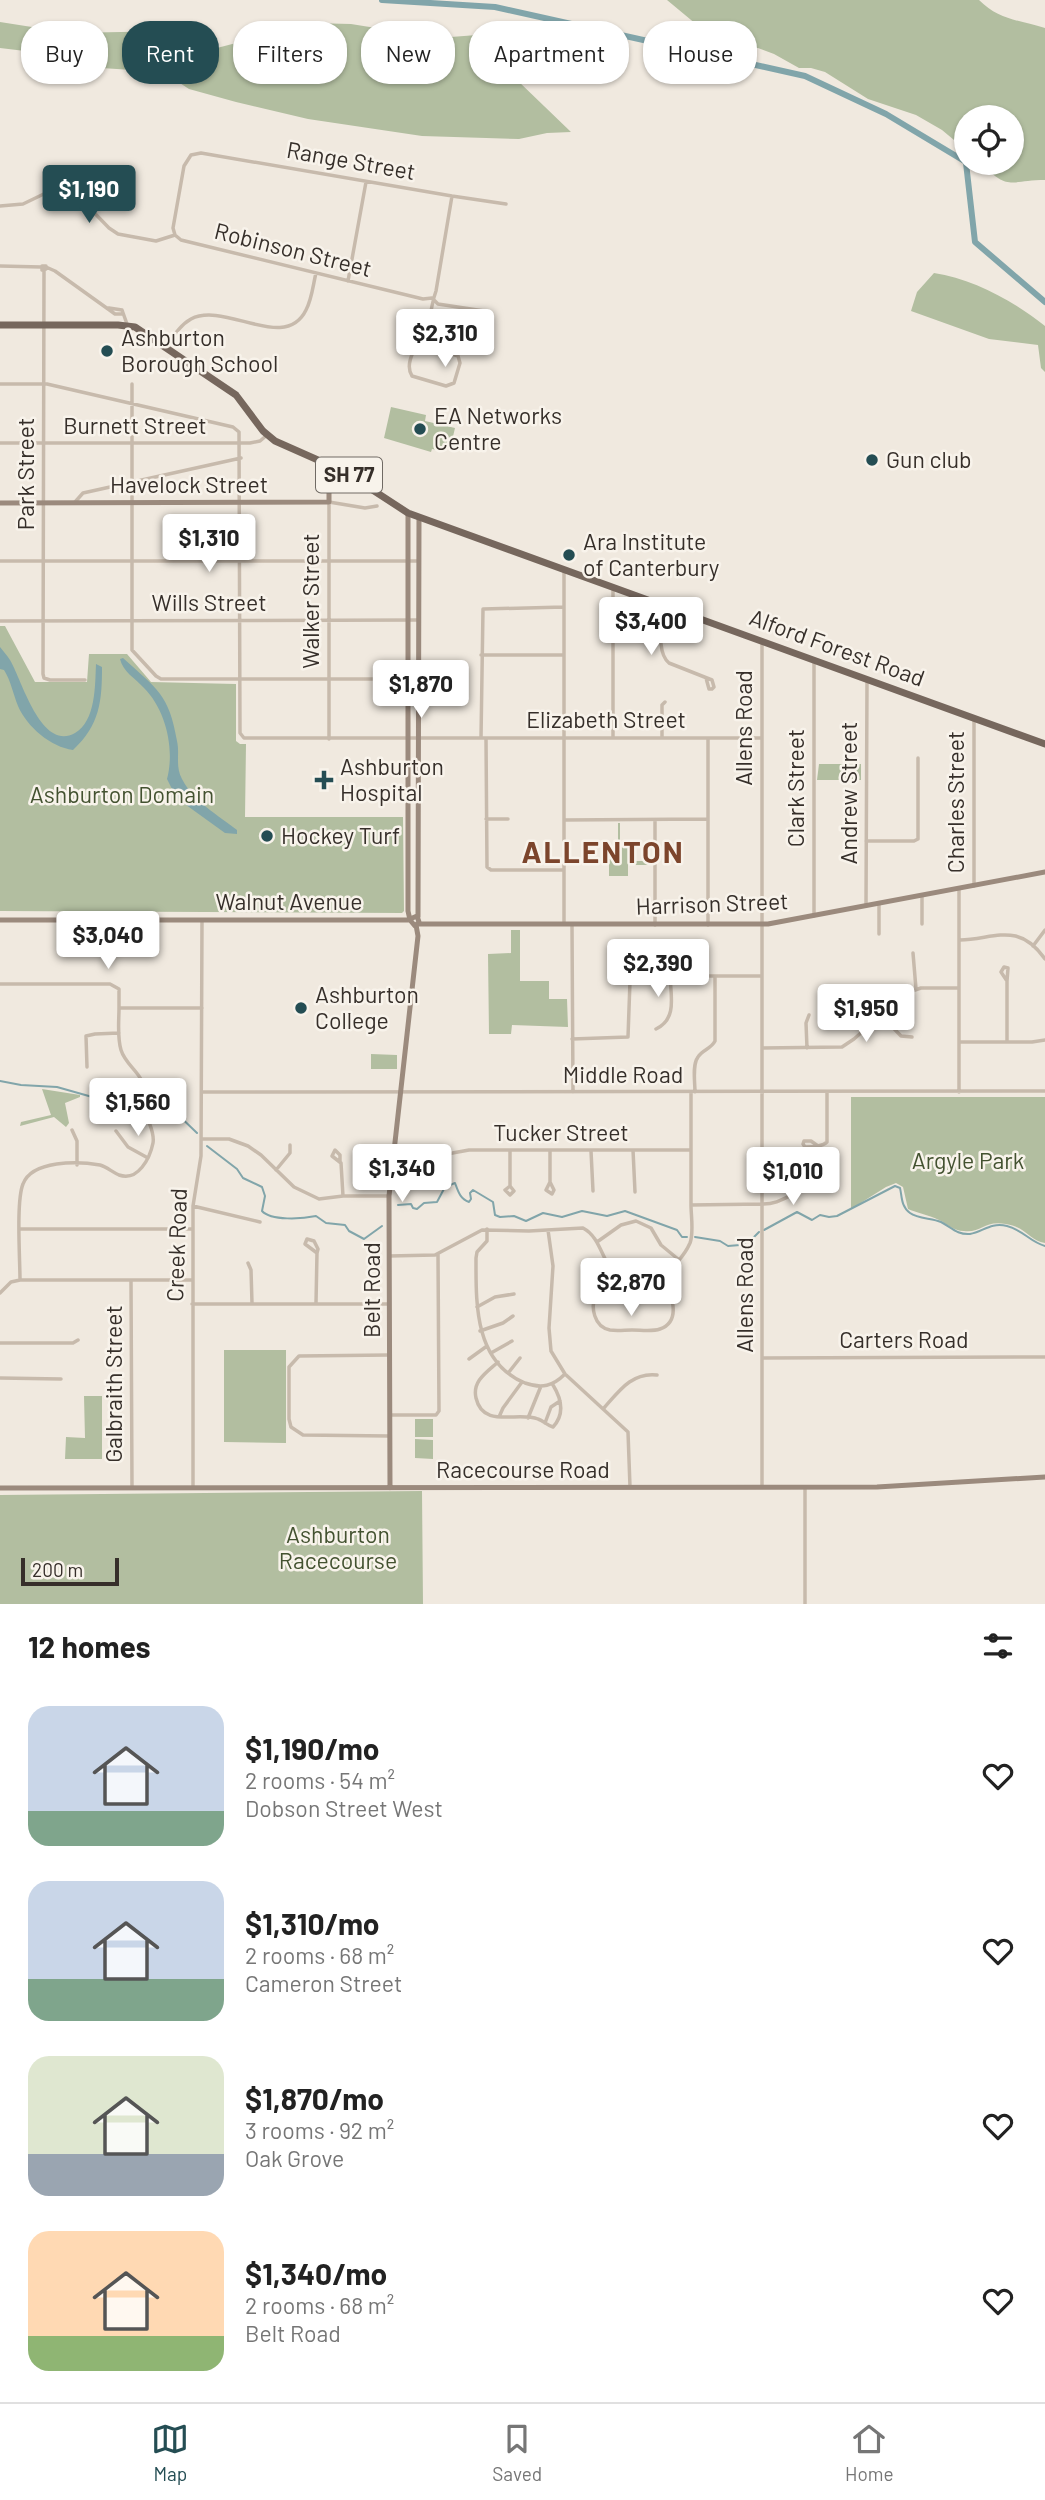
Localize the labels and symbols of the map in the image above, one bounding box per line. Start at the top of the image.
street label: Range Street [285,135,418,185]
pin: $1,190 [32,166,146,225]
street label: Robinson Street [212,216,375,282]
pin: $2,310 [388,310,502,369]
place label: Ashburton Borough School [121,323,278,377]
marker: Ashburton Borough School [99,343,115,359]
place label: EA Networks Centre [434,401,562,455]
street label: Burnett Street [63,411,207,439]
street label: Park Street [11,418,39,530]
marker: EA Networks Centre [412,421,428,437]
place label: Gun club [886,445,972,473]
marker: Gun club [864,452,880,468]
road number: SH 77 [316,458,382,492]
street label: Havelock Street [110,470,268,498]
pin: $1,310 [152,514,266,574]
place label: Ara Institute of Canterbury [583,527,720,581]
street label: Walker Street [296,533,324,669]
marker: Ara Institute of Canterbury [561,547,577,563]
street label: Wills Street [151,588,267,616]
pin: $3,400 [594,598,708,657]
street label: Alford Forest Road [746,602,929,692]
pin: $1,870 [364,660,478,720]
street label: Allens Road [729,670,757,786]
street label: Elizabeth Street [526,705,686,733]
street label: Andrew Street [834,722,862,864]
street label: Clark Street [781,729,809,847]
street label: Charles Street [941,731,969,873]
place label: Ashburton Hospital [340,752,444,806]
marker: Ashburton Hospital [314,770,334,790]
park label: Ashburton Domain [30,780,214,808]
place label: Hockey Turf [281,821,400,849]
marker: Hockey Turf [259,828,275,844]
district label: ALLENTON [521,833,685,869]
street label: Harrison Street [635,886,789,920]
street label: Walnut Avenue [216,887,362,915]
pin: $3,040 [51,912,165,971]
pin: $2,390 [601,940,715,999]
place label: Ashburton College [315,980,419,1034]
pin: $1,950 [809,984,923,1044]
marker: Ashburton College [293,1000,309,1016]
street label: Middle Road [563,1060,683,1088]
pin: $1,560 [81,1078,195,1138]
street label: Tucker Street [493,1118,629,1146]
pin: $1,340 [345,1144,459,1204]
park label: Argyle Park [912,1146,1024,1174]
pin: $1,010 [736,1148,850,1207]
street label: Creek Road [160,1188,192,1302]
street label: Allens Road [730,1237,758,1353]
street label: Belt Road [357,1242,385,1338]
pin: $2,870 [574,1258,688,1318]
street label: Galbraith Street [99,1305,127,1463]
street label: Carters Road [839,1325,969,1353]
street label: Racecourse Road [436,1455,610,1483]
park label: Ashburton Racecourse [279,1520,397,1574]
scale bar [21,1555,119,1587]

